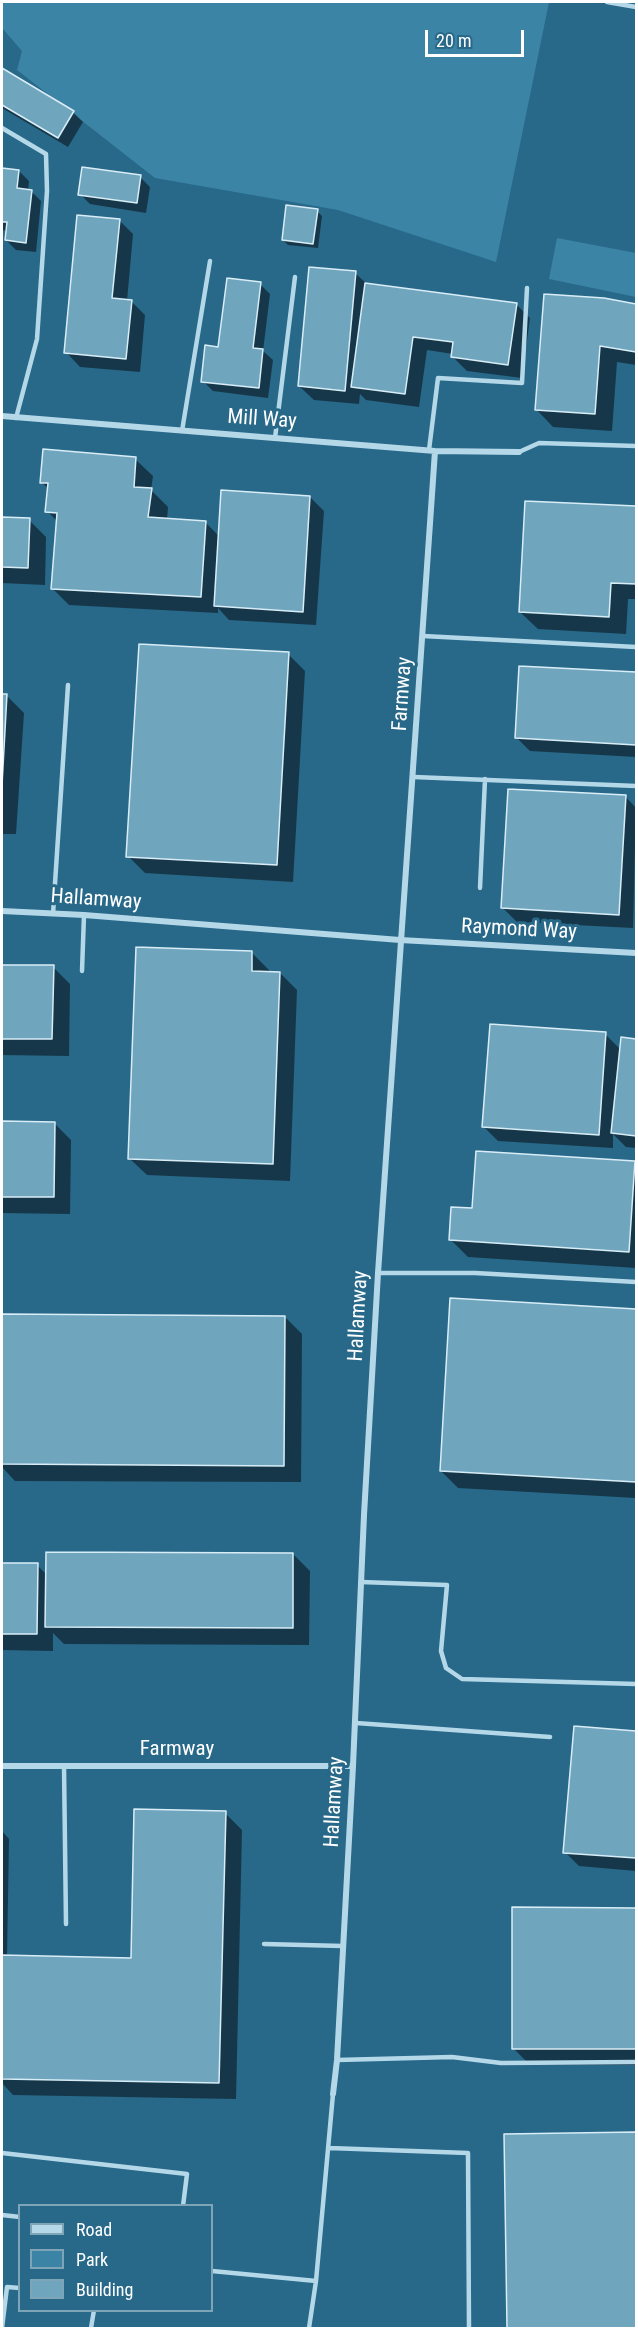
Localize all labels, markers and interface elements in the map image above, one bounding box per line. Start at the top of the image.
scale bar [428,18,527,56]
text: 20 m [436,30,471,51]
street label: Mill Way [226,405,298,435]
street label: Farmway [388,656,418,732]
street label: Hallamway [50,884,142,916]
street label: Raymond Way [460,914,578,946]
street label: Hallamway [344,1270,374,1362]
street label: Farmway [140,1737,214,1763]
street label: Hallamway [320,1756,350,1848]
legend [18,2204,213,2312]
text: Road [76,2219,112,2240]
text: Park [76,2249,108,2270]
text: Building [76,2279,133,2300]

